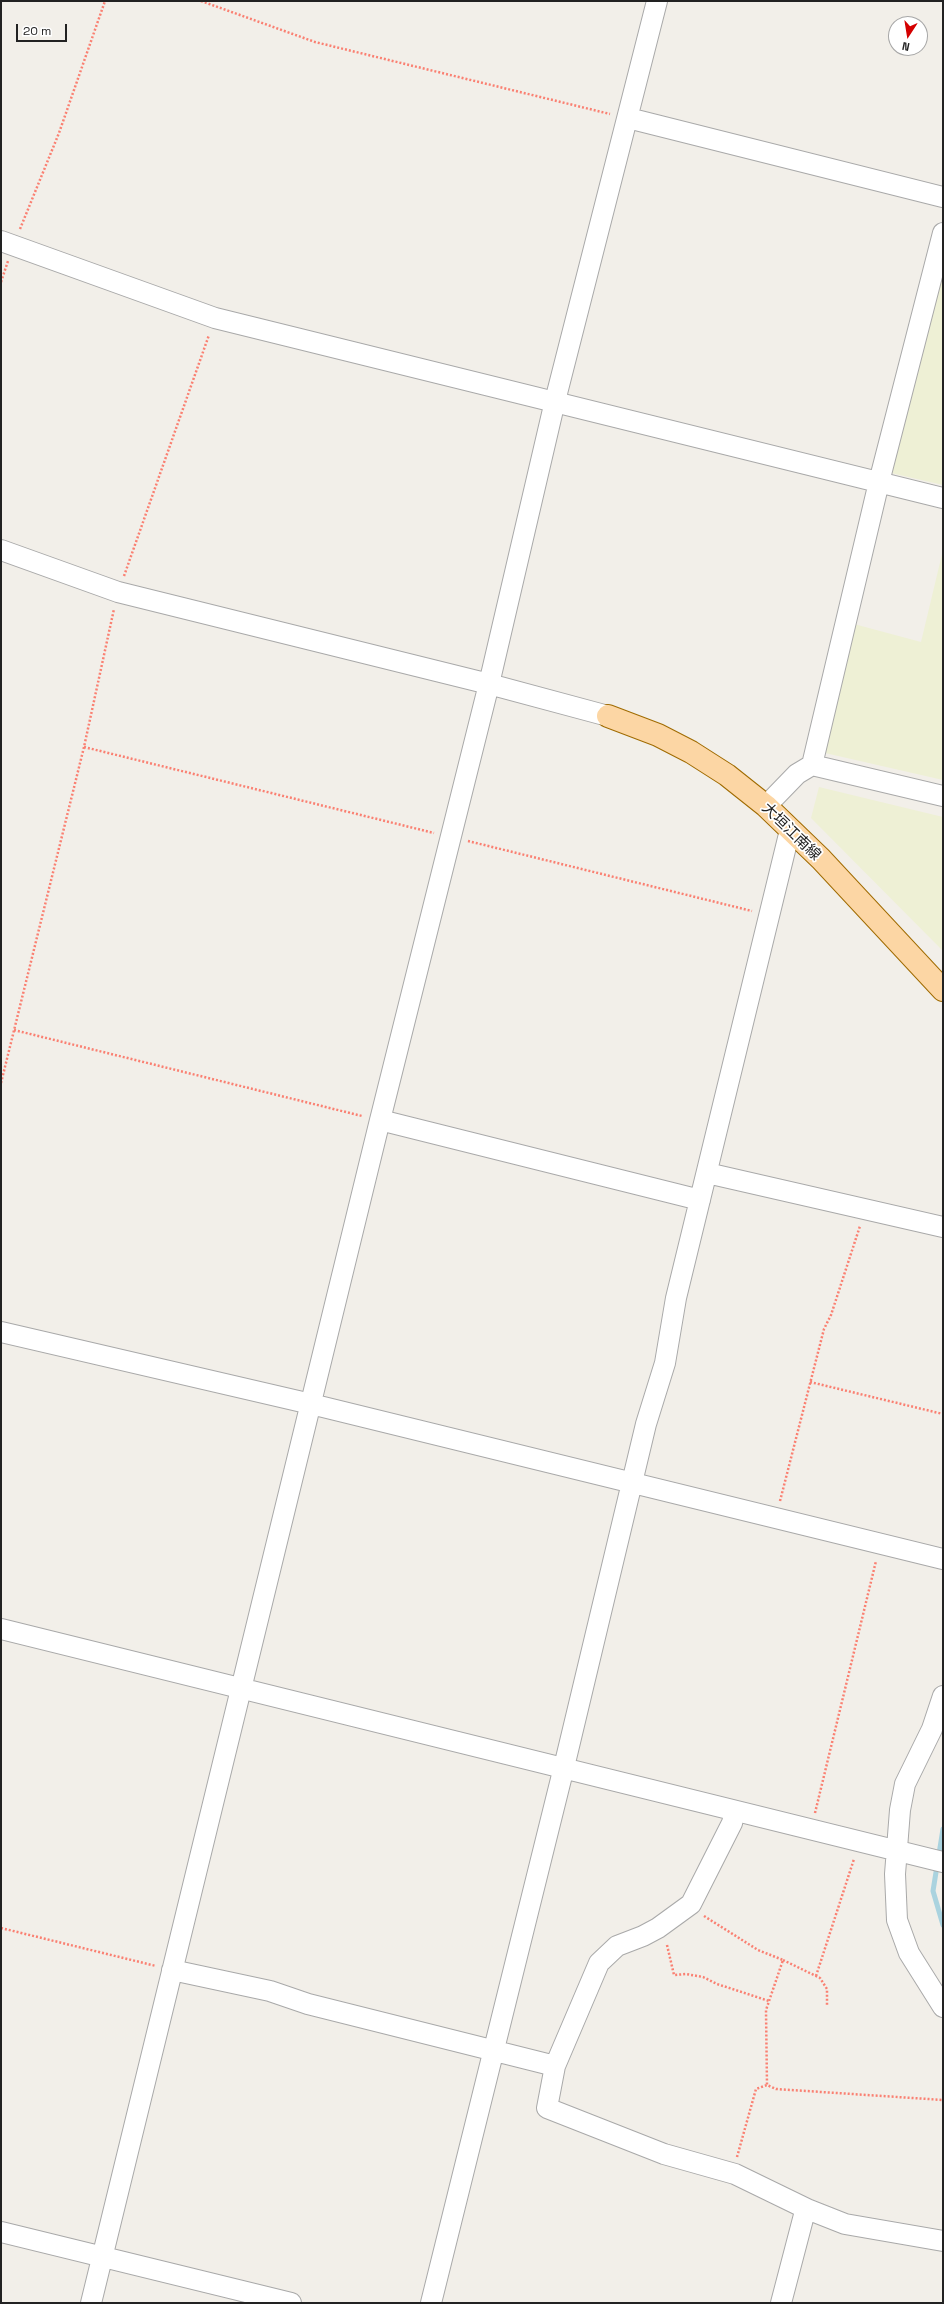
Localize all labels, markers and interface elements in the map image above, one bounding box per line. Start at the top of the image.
scale bar [18,16,69,42]
north arrow [888,16,928,56]
text: 20 m [23,23,51,39]
text: N [901,39,911,54]
street label: 大垣江南線 [758,799,824,865]

